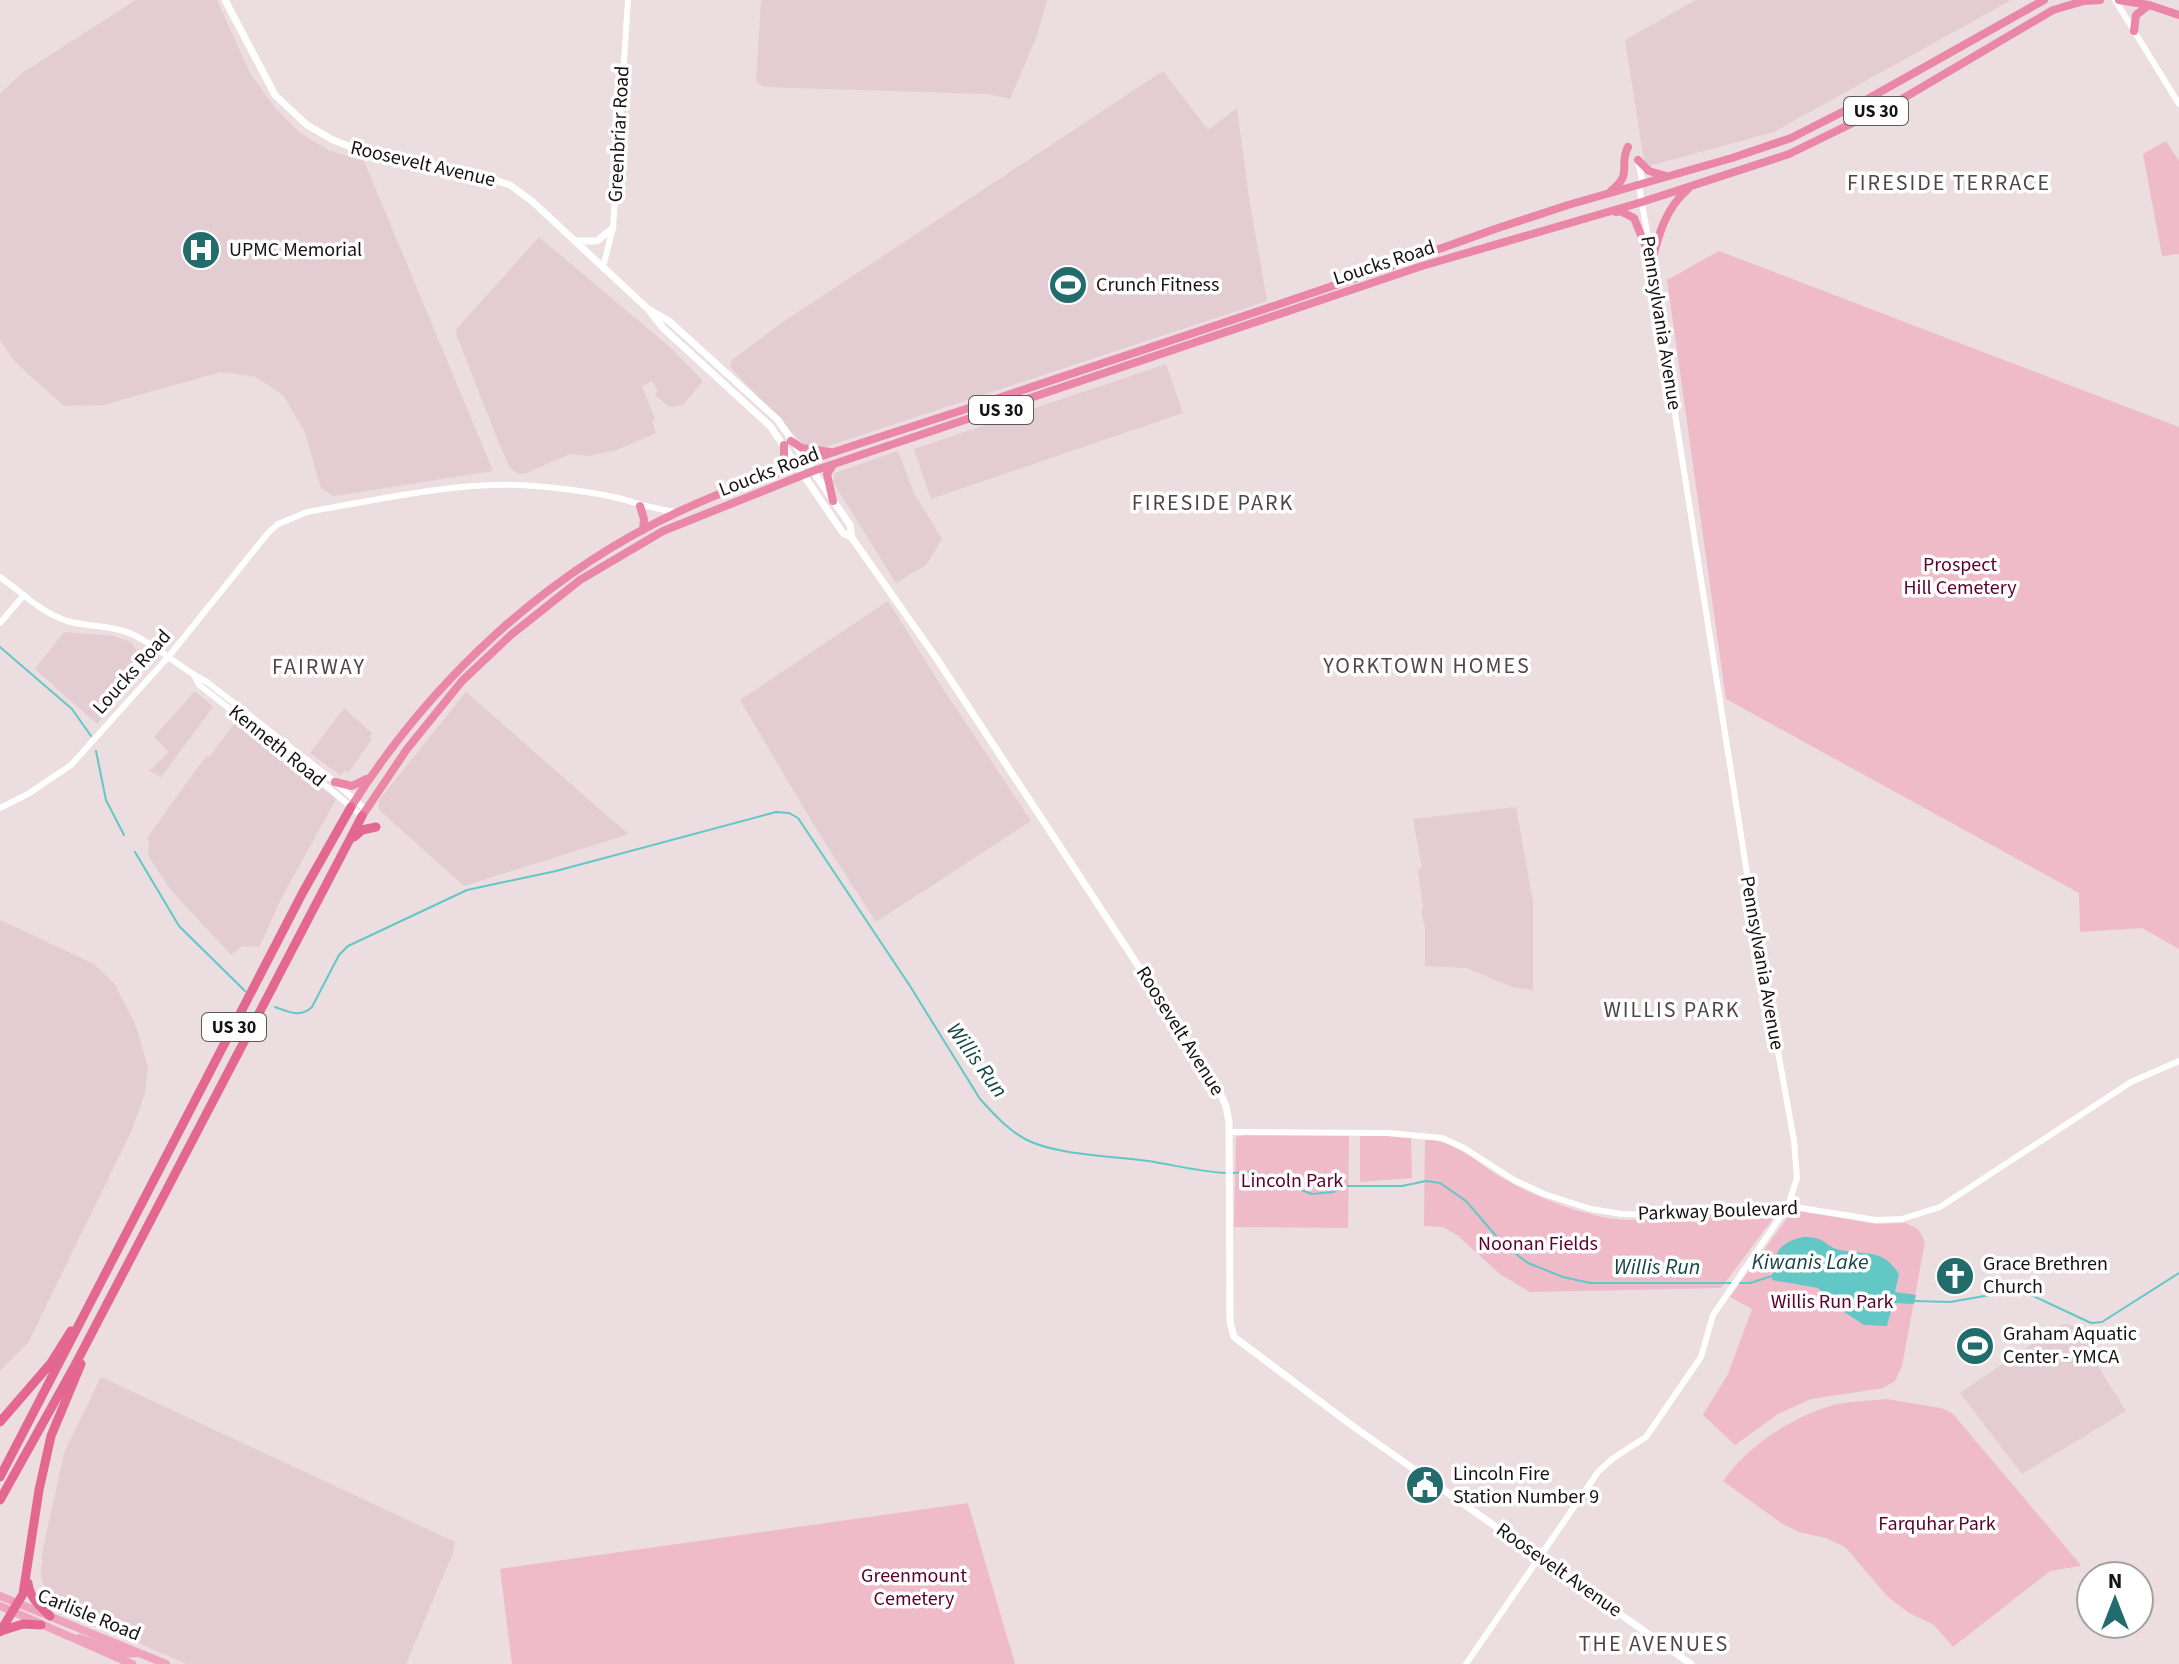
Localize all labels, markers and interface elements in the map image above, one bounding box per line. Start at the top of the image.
street label: Greenbriar Road [601,65,637,203]
road number: US 30 [1844,97,1908,125]
street label: Roosevelt Avenue [348,134,498,194]
district label: FIRESIDE TERRACE [1847,167,2051,199]
hospital icon: UPMC Memorial [180,229,222,271]
street label: Loucks Road [1329,233,1439,293]
street label: Pennsylvania Avenue [1633,234,1689,412]
place label: UPMC Memorial [229,236,362,264]
sports icon: Crunch Fitness [1047,264,1089,306]
place label: Crunch Fitness [1096,271,1219,299]
road number: US 30 [969,396,1033,424]
street label: Loucks Road [715,440,823,504]
district label: FIRESIDE PARK [1132,487,1294,519]
park label: Prospect Hill Cemetery [1904,551,2017,602]
street label: Loucks Road [86,623,178,721]
district label: YORKTOWN HOMES [1322,650,1531,682]
district label: FAIRWAY [272,651,366,683]
street label: Kenneth Road [223,698,331,794]
street label: Pennsylvania Avenue [1733,874,1791,1052]
street label: Roosevelt Avenue [1129,961,1231,1101]
district label: WILLIS PARK [1603,994,1741,1026]
road number: US 30 [202,1013,266,1041]
water label: Willis Run [939,1016,1015,1104]
park label: Lincoln Park [1241,1167,1343,1195]
street label: Parkway Boulevard [1637,1194,1799,1228]
park label: Noonan Fields [1478,1230,1598,1258]
water label: Kiwanis Lake [1751,1246,1869,1278]
place label: Grace Brethren Church [1983,1250,2108,1301]
water label: Willis Run [1614,1251,1700,1283]
church icon: Grace Brethren Church [1934,1255,1976,1297]
park label: Willis Run Park [1771,1288,1893,1316]
place label: Graham Aquatic Center - YMCA [2003,1320,2137,1371]
sports icon: Graham Aquatic Center - YMCA [1954,1325,1996,1367]
place label: Lincoln Fire Station Number 9 [1453,1460,1599,1511]
public building icon: Lincoln Fire Station Number 9 [1404,1464,1446,1506]
park label: Farquhar Park [1878,1510,1996,1538]
street label: Roosevelt Avenue [1490,1516,1628,1624]
north arrow [2075,1560,2155,1640]
park label: Greenmount Cemetery [861,1562,967,1613]
text: N [2108,1565,2122,1597]
street label: Carlisle Road [33,1582,145,1648]
district label: THE AVENUES [1579,1628,1729,1660]

